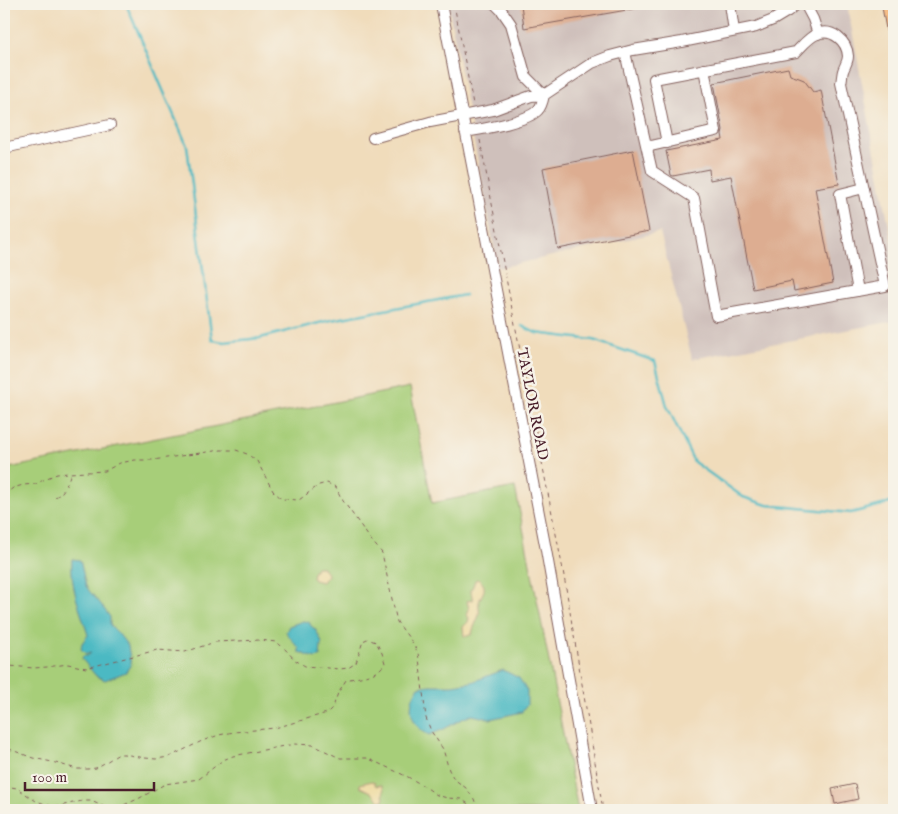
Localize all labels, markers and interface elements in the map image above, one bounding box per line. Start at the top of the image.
street label: TAYLOR ROAD [512,346,553,462]
scale bar [25,759,154,791]
text: 100 m [32,768,68,787]

